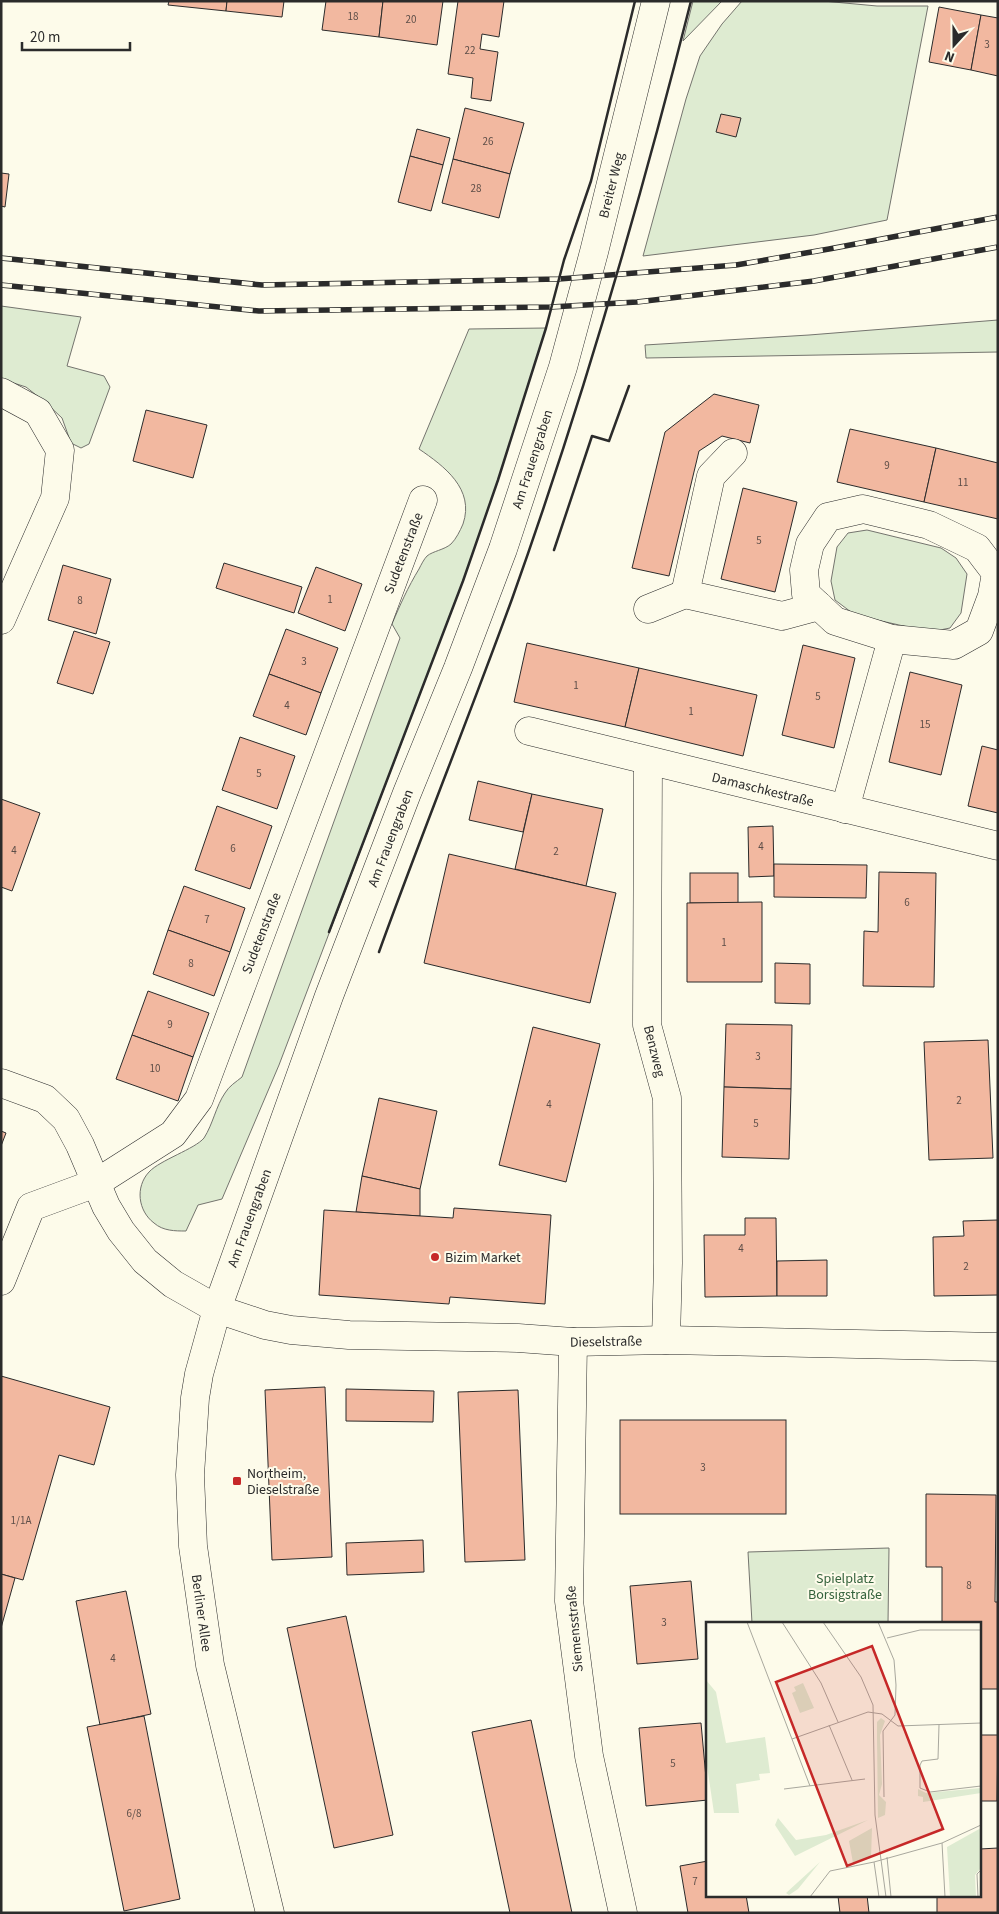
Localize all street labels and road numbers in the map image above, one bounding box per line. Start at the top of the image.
street label: Breiter Weg [594,150,630,220]
street label: Am Frauengraben [507,407,558,512]
street label: Sudetenstraße [379,510,429,597]
street label: Damaschkestraße [710,768,816,812]
street label: Am Frauengraben [363,786,419,890]
street label: Sudetenstraße [237,890,287,977]
street label: Benzweg [638,1023,670,1079]
street label: Am Frauengraben [223,1166,277,1270]
street label: Dieselstraße [570,1331,642,1353]
street label: Berliner Allee [186,1573,216,1653]
street label: Siemensstraße [561,1585,589,1673]

